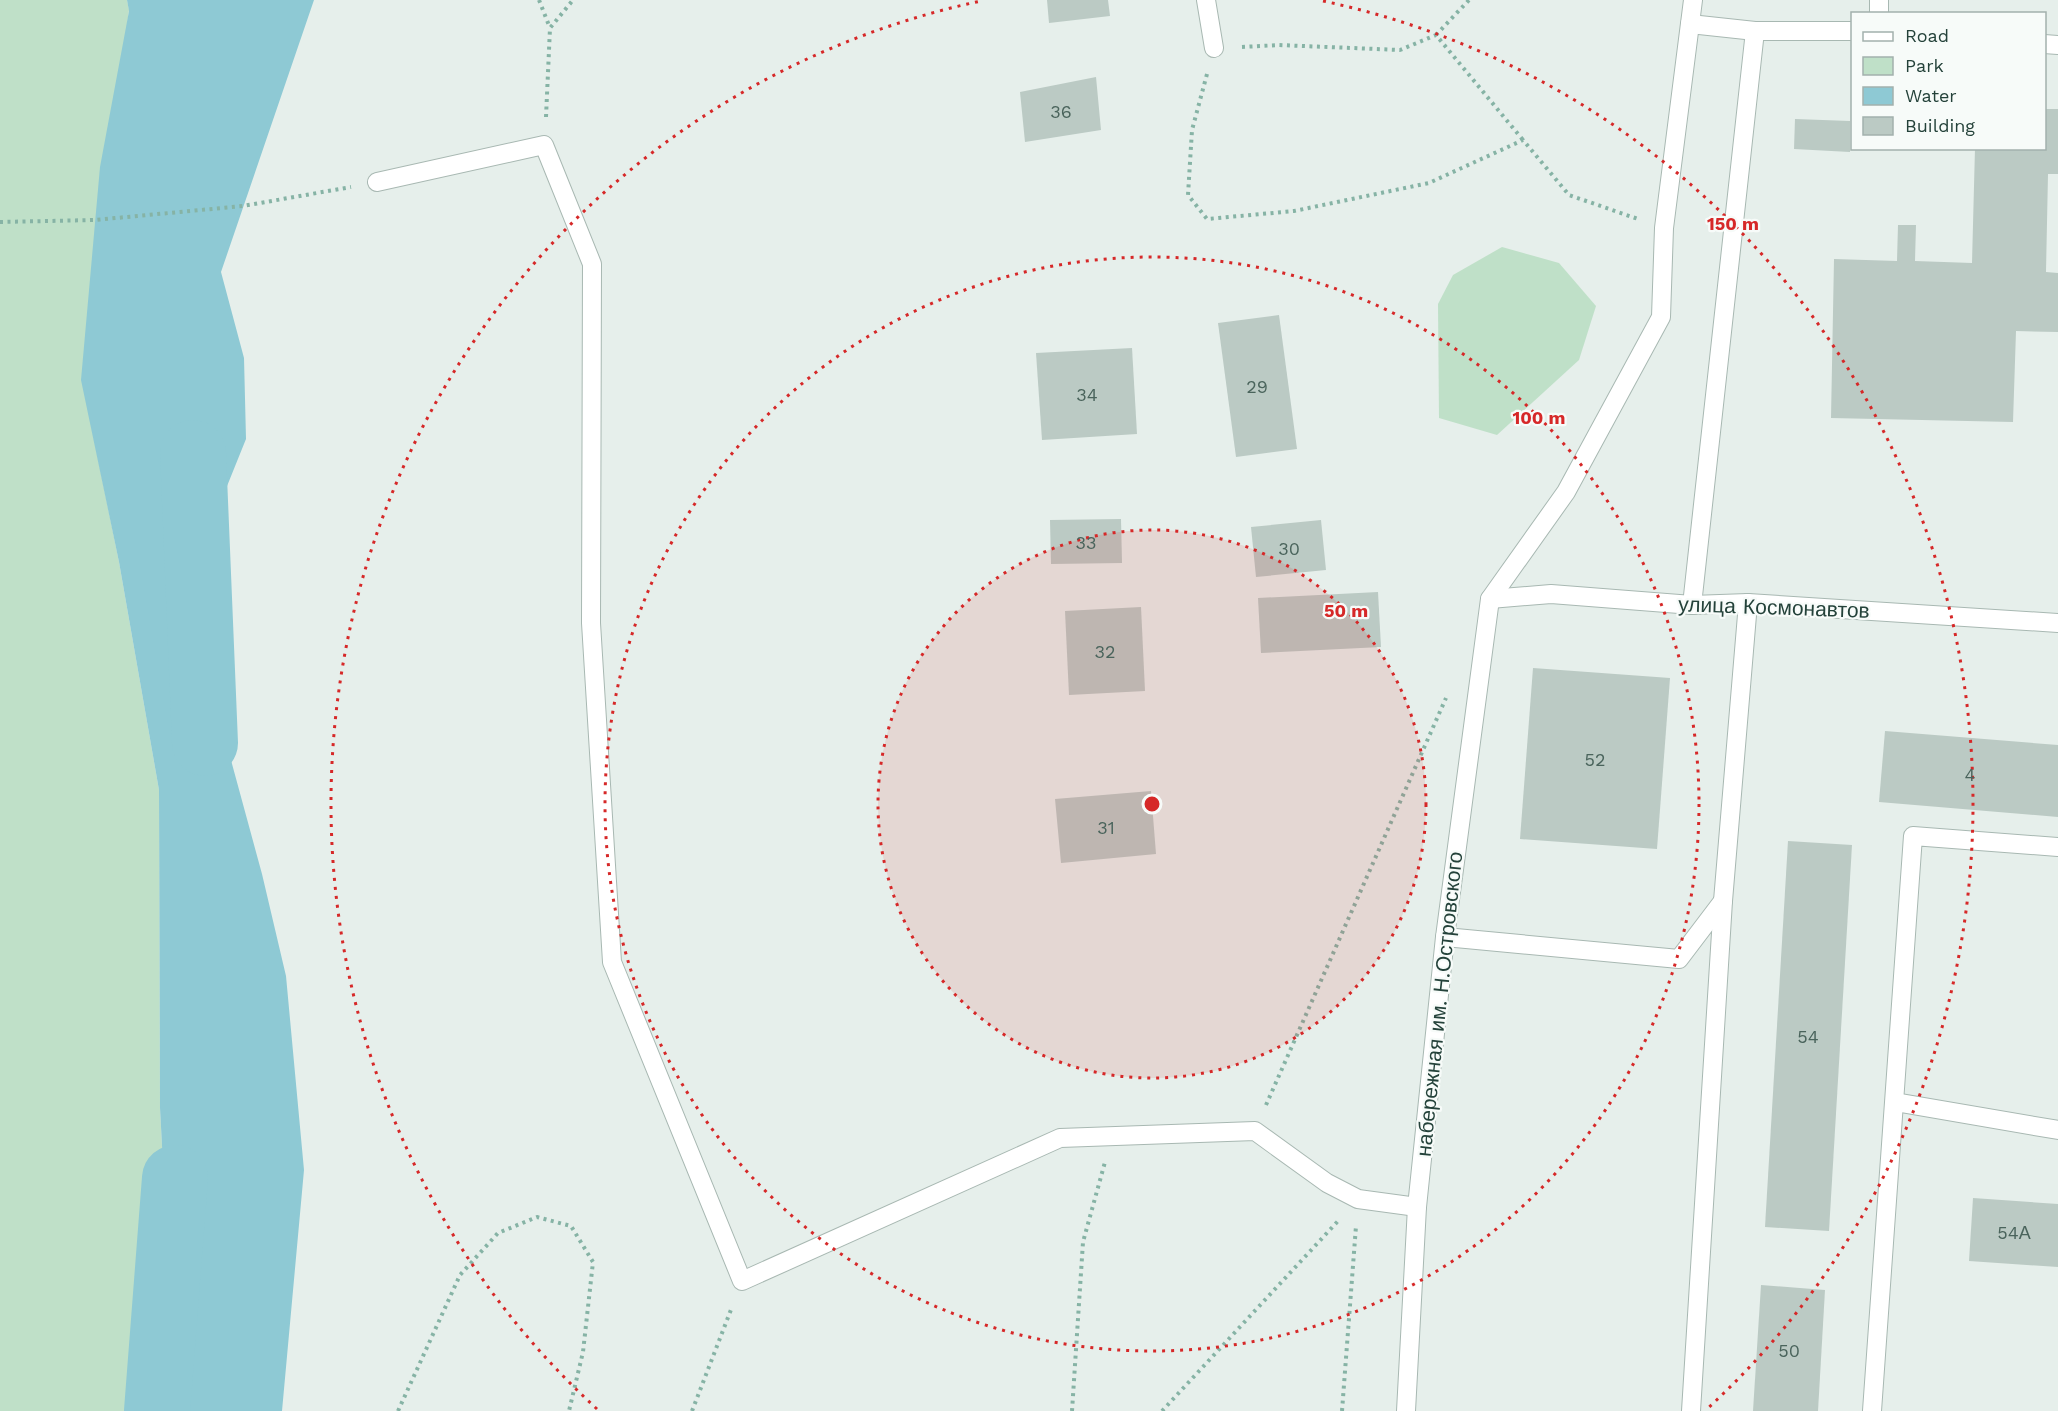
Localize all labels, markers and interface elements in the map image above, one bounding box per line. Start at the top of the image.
legend [1851,12,2046,150]
text: Road [1905,25,1949,46]
text: Park [1905,55,1944,76]
text: Water [1905,85,1957,106]
house number: 36 [1050,101,1072,122]
text: Building [1905,115,1975,136]
text: 150 m [1707,213,1759,234]
house number: 29 [1246,376,1268,397]
house number: 34 [1076,384,1098,405]
text: 100 m [1512,407,1566,428]
house number: 33 [1076,532,1097,553]
house number: 30 [1278,538,1300,559]
street label: улица Космонавтов [1678,591,1870,623]
text: 50 m [1324,600,1368,621]
house number: 32 [1095,641,1116,662]
house number: 52 [1585,749,1605,770]
house number: 4 [1965,764,1976,785]
centre of rings [1142,794,1162,814]
house number: 31 [1097,817,1115,838]
street label: набережная им. Н.Островского [1411,850,1467,1158]
house number: 54 [1797,1026,1819,1047]
house number: 54А [1997,1222,2031,1243]
house number: 50 [1778,1340,1800,1361]

